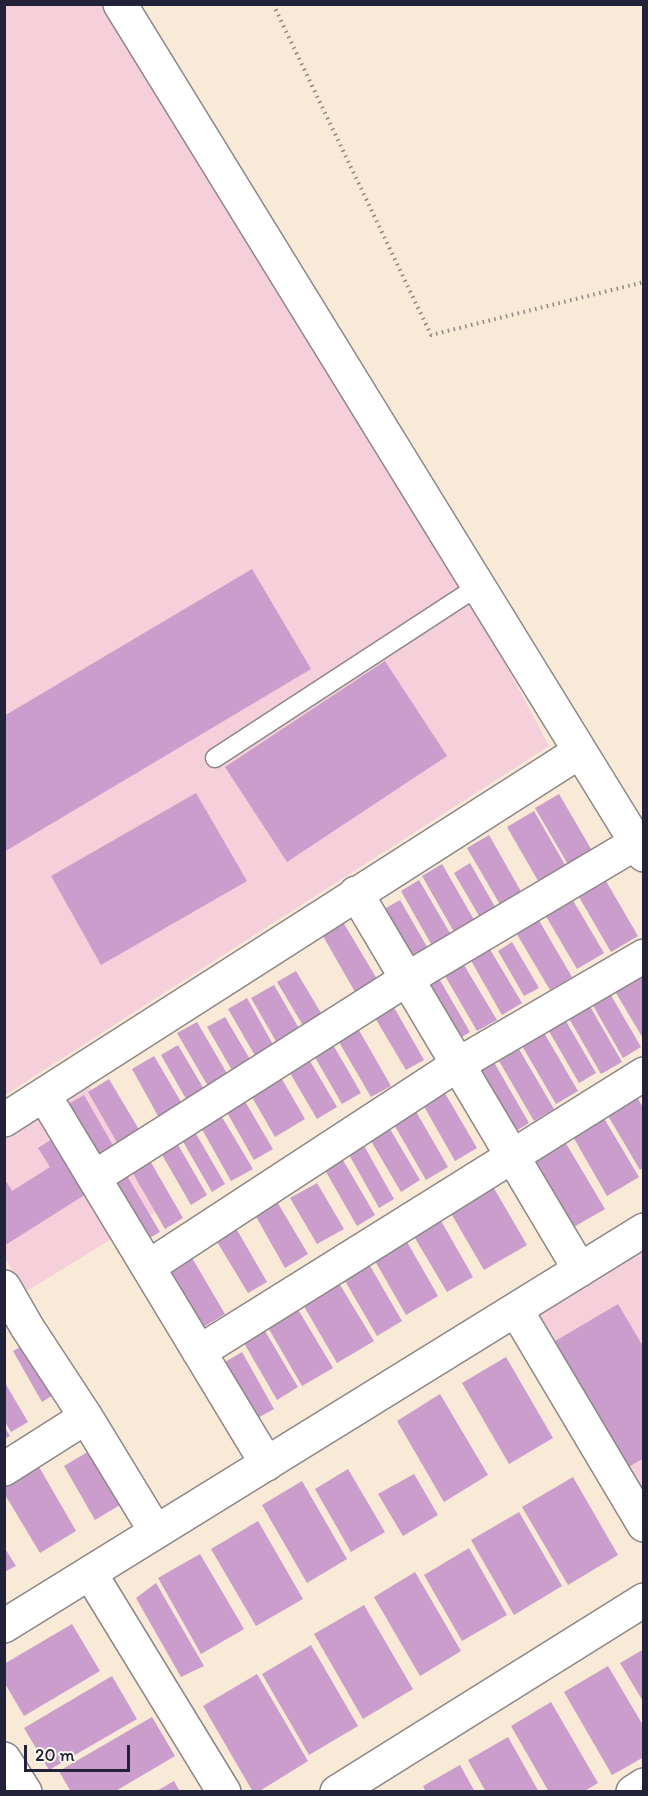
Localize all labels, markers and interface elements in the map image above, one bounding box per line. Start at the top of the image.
scale bar [27,1733,134,1771]
text: 20 m [35,1744,75,1766]

